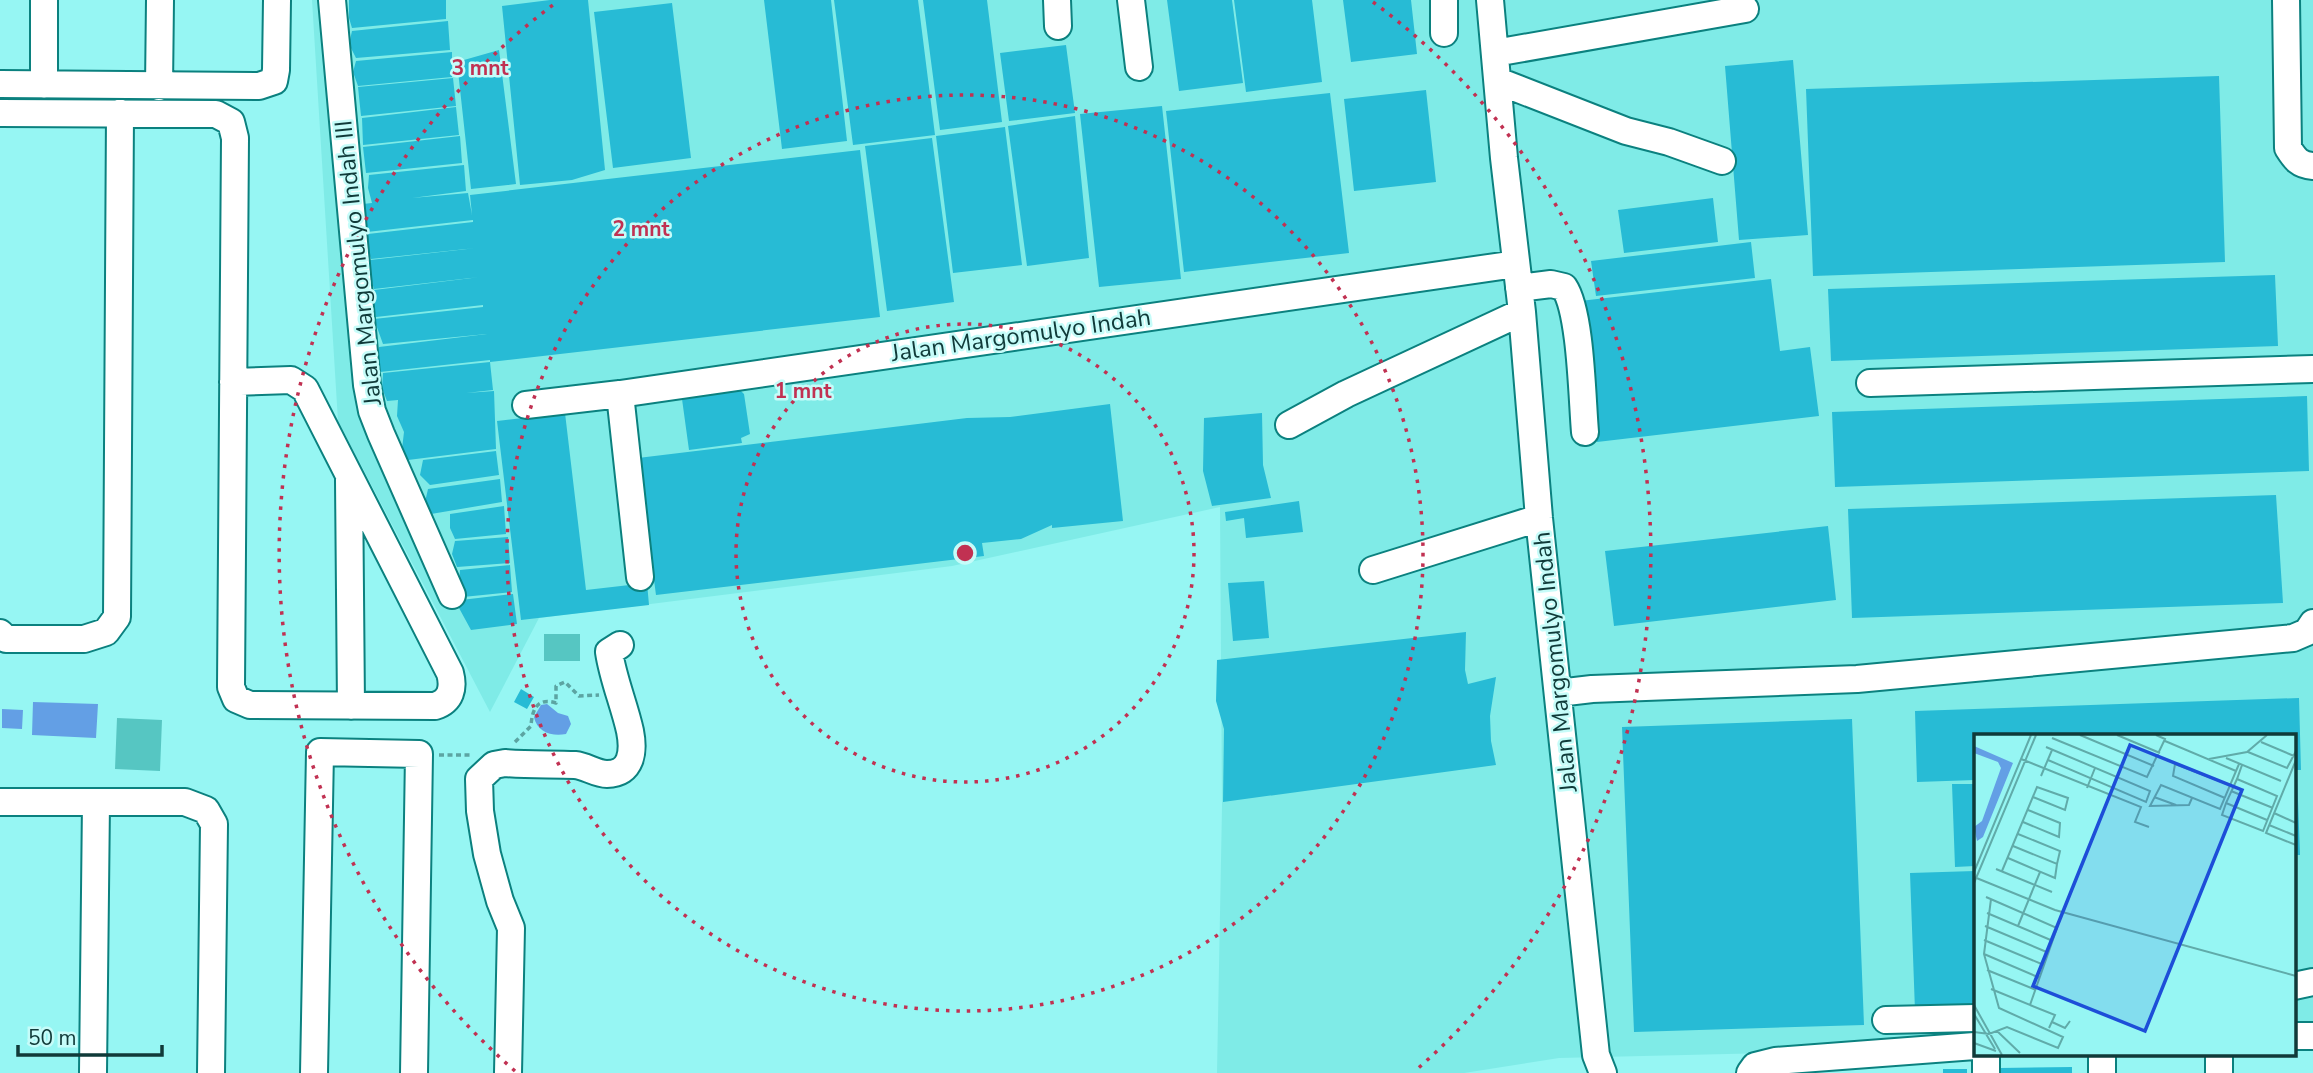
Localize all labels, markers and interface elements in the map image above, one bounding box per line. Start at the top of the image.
text: 3 mnt [451,54,509,82]
street label: Jalan Margomulyo Indah III [327,119,389,408]
text: 2 mnt [612,215,670,243]
street label: Jalan Margomulyo Indah [888,301,1153,369]
text: 1 mnt [774,377,832,405]
street label: Jalan Margomulyo Indah [1525,530,1585,795]
centre of rings [953,541,977,565]
inset map [1974,734,2296,1056]
scale bar [18,1014,161,1058]
text: 50 m [28,1024,77,1052]

